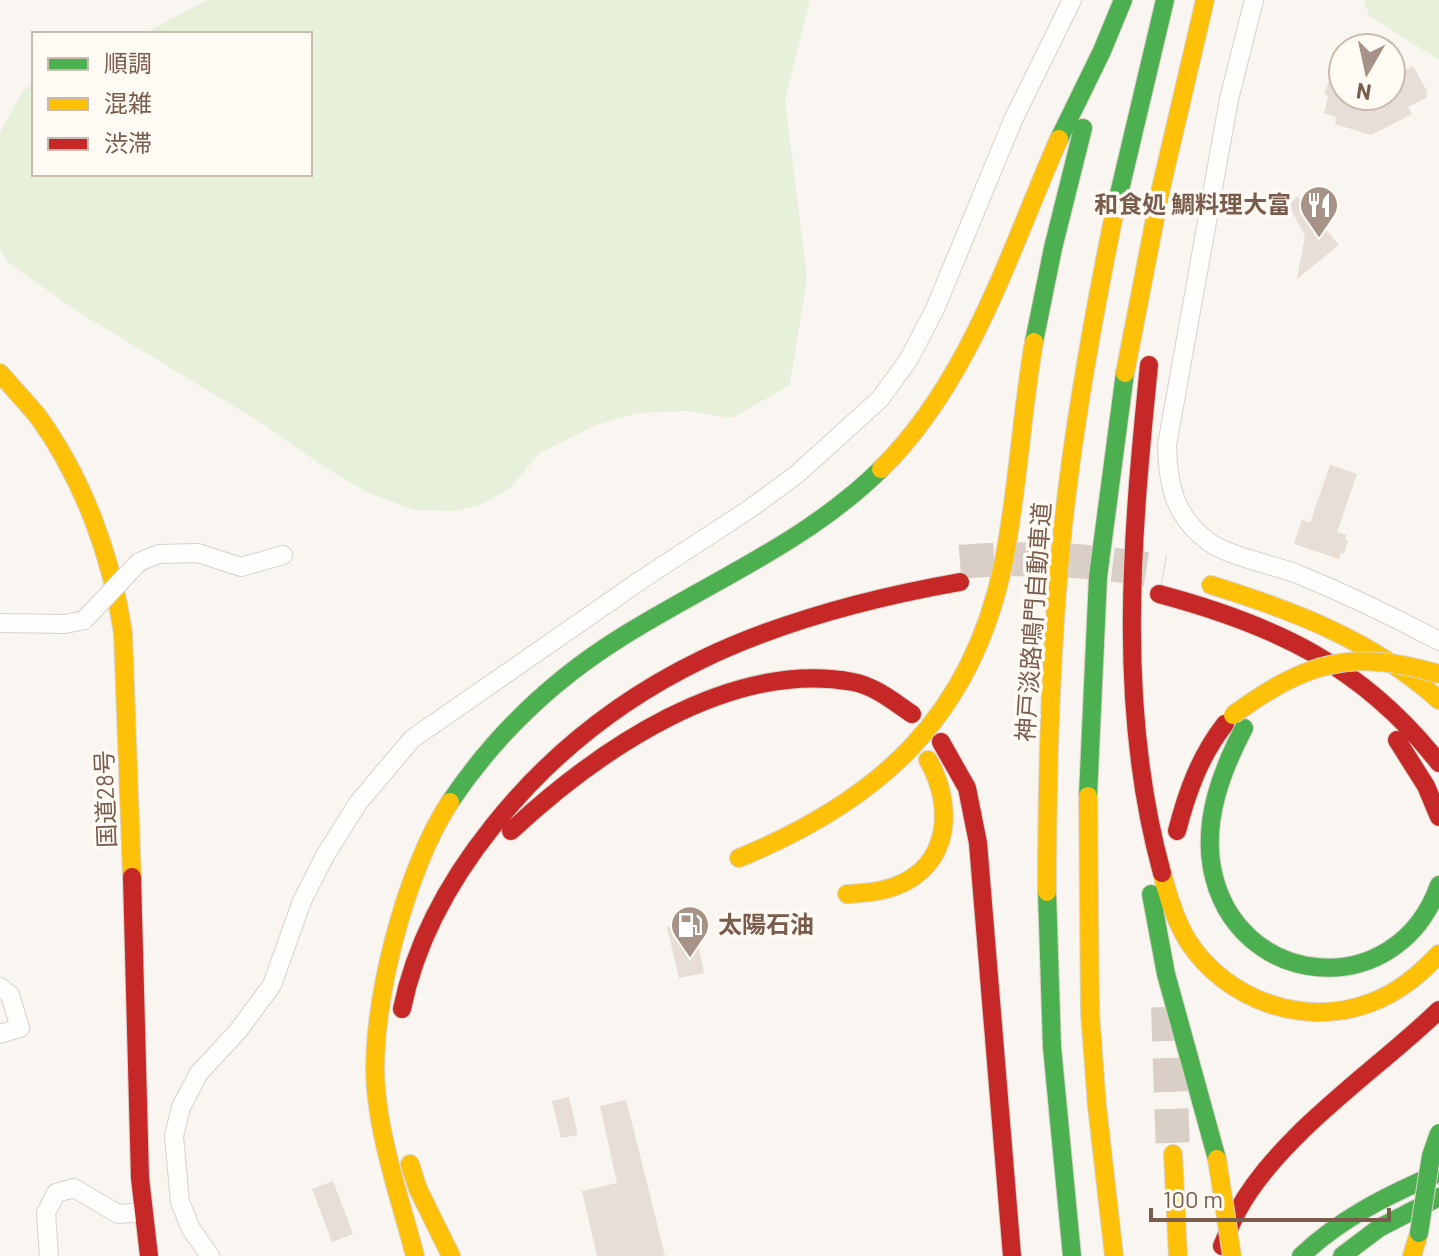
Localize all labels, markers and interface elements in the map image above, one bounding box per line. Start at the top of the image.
legend [32,32,312,176]
north arrow [1327,32,1407,112]
text: 順調 [104,48,152,77]
text: N [1354,79,1373,107]
text: 混雑 [104,88,152,117]
text: 渋滞 [104,128,152,157]
restaurant icon: 和食処 鯛料理大富 [1298,184,1340,239]
place label: 和食処 鯛料理大富 [1094,189,1291,218]
street label: 神戸淡路鳴門自動車道 [1010,501,1055,743]
street label: 国道28号 [88,750,121,848]
fuel station icon: 太陽石油 [669,904,711,959]
place label: 太陽石油 [718,909,814,938]
scale bar [1151,1172,1389,1222]
text: 100 m [1163,1184,1223,1213]

